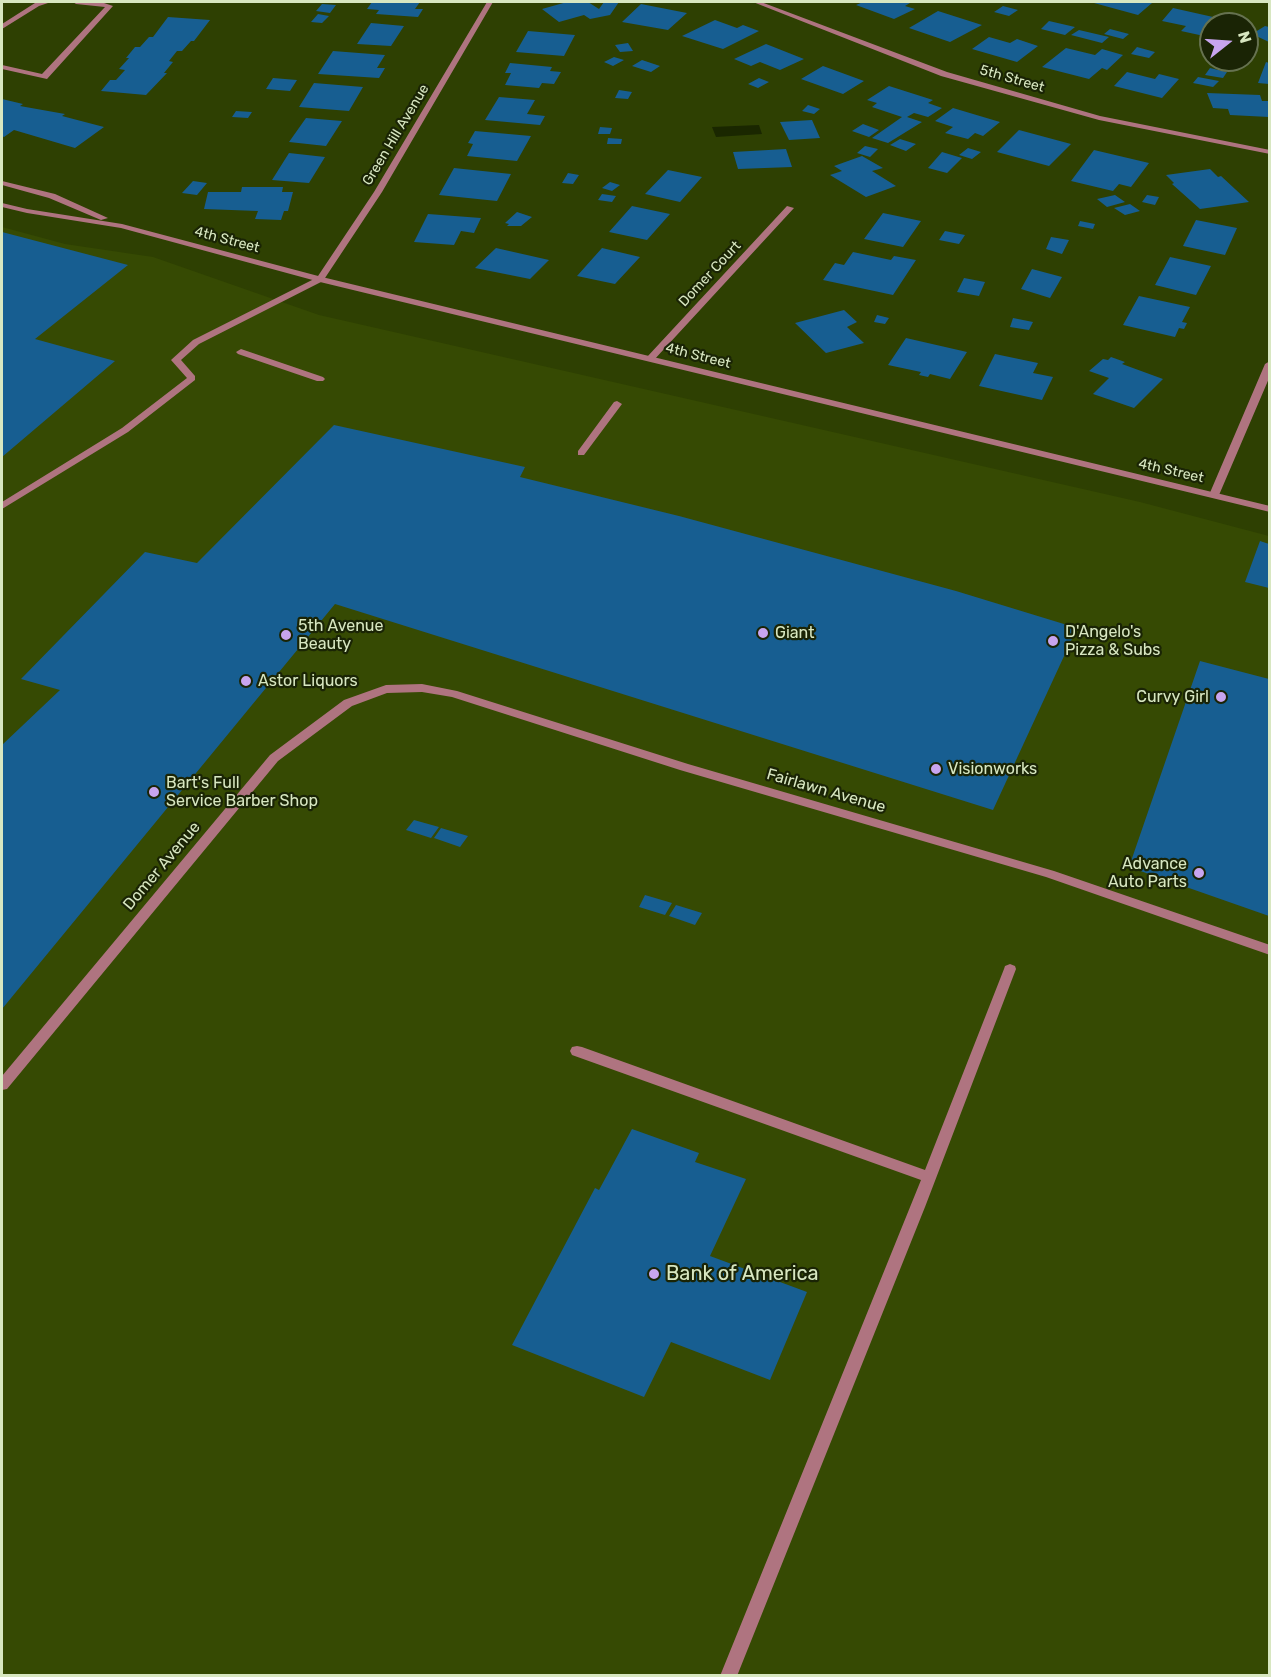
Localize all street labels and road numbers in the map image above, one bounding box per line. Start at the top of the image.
street label: 5th Street [978,62,1046,96]
street label: Green Hill Avenue [359,81,433,189]
street label: 4th Street [193,223,261,257]
street label: Domer Court [675,238,745,310]
street label: 4th Street [664,340,732,372]
street label: 4th Street [1137,455,1205,487]
street label: Fairlawn Avenue [764,765,888,817]
street label: Domer Avenue [119,818,205,914]

